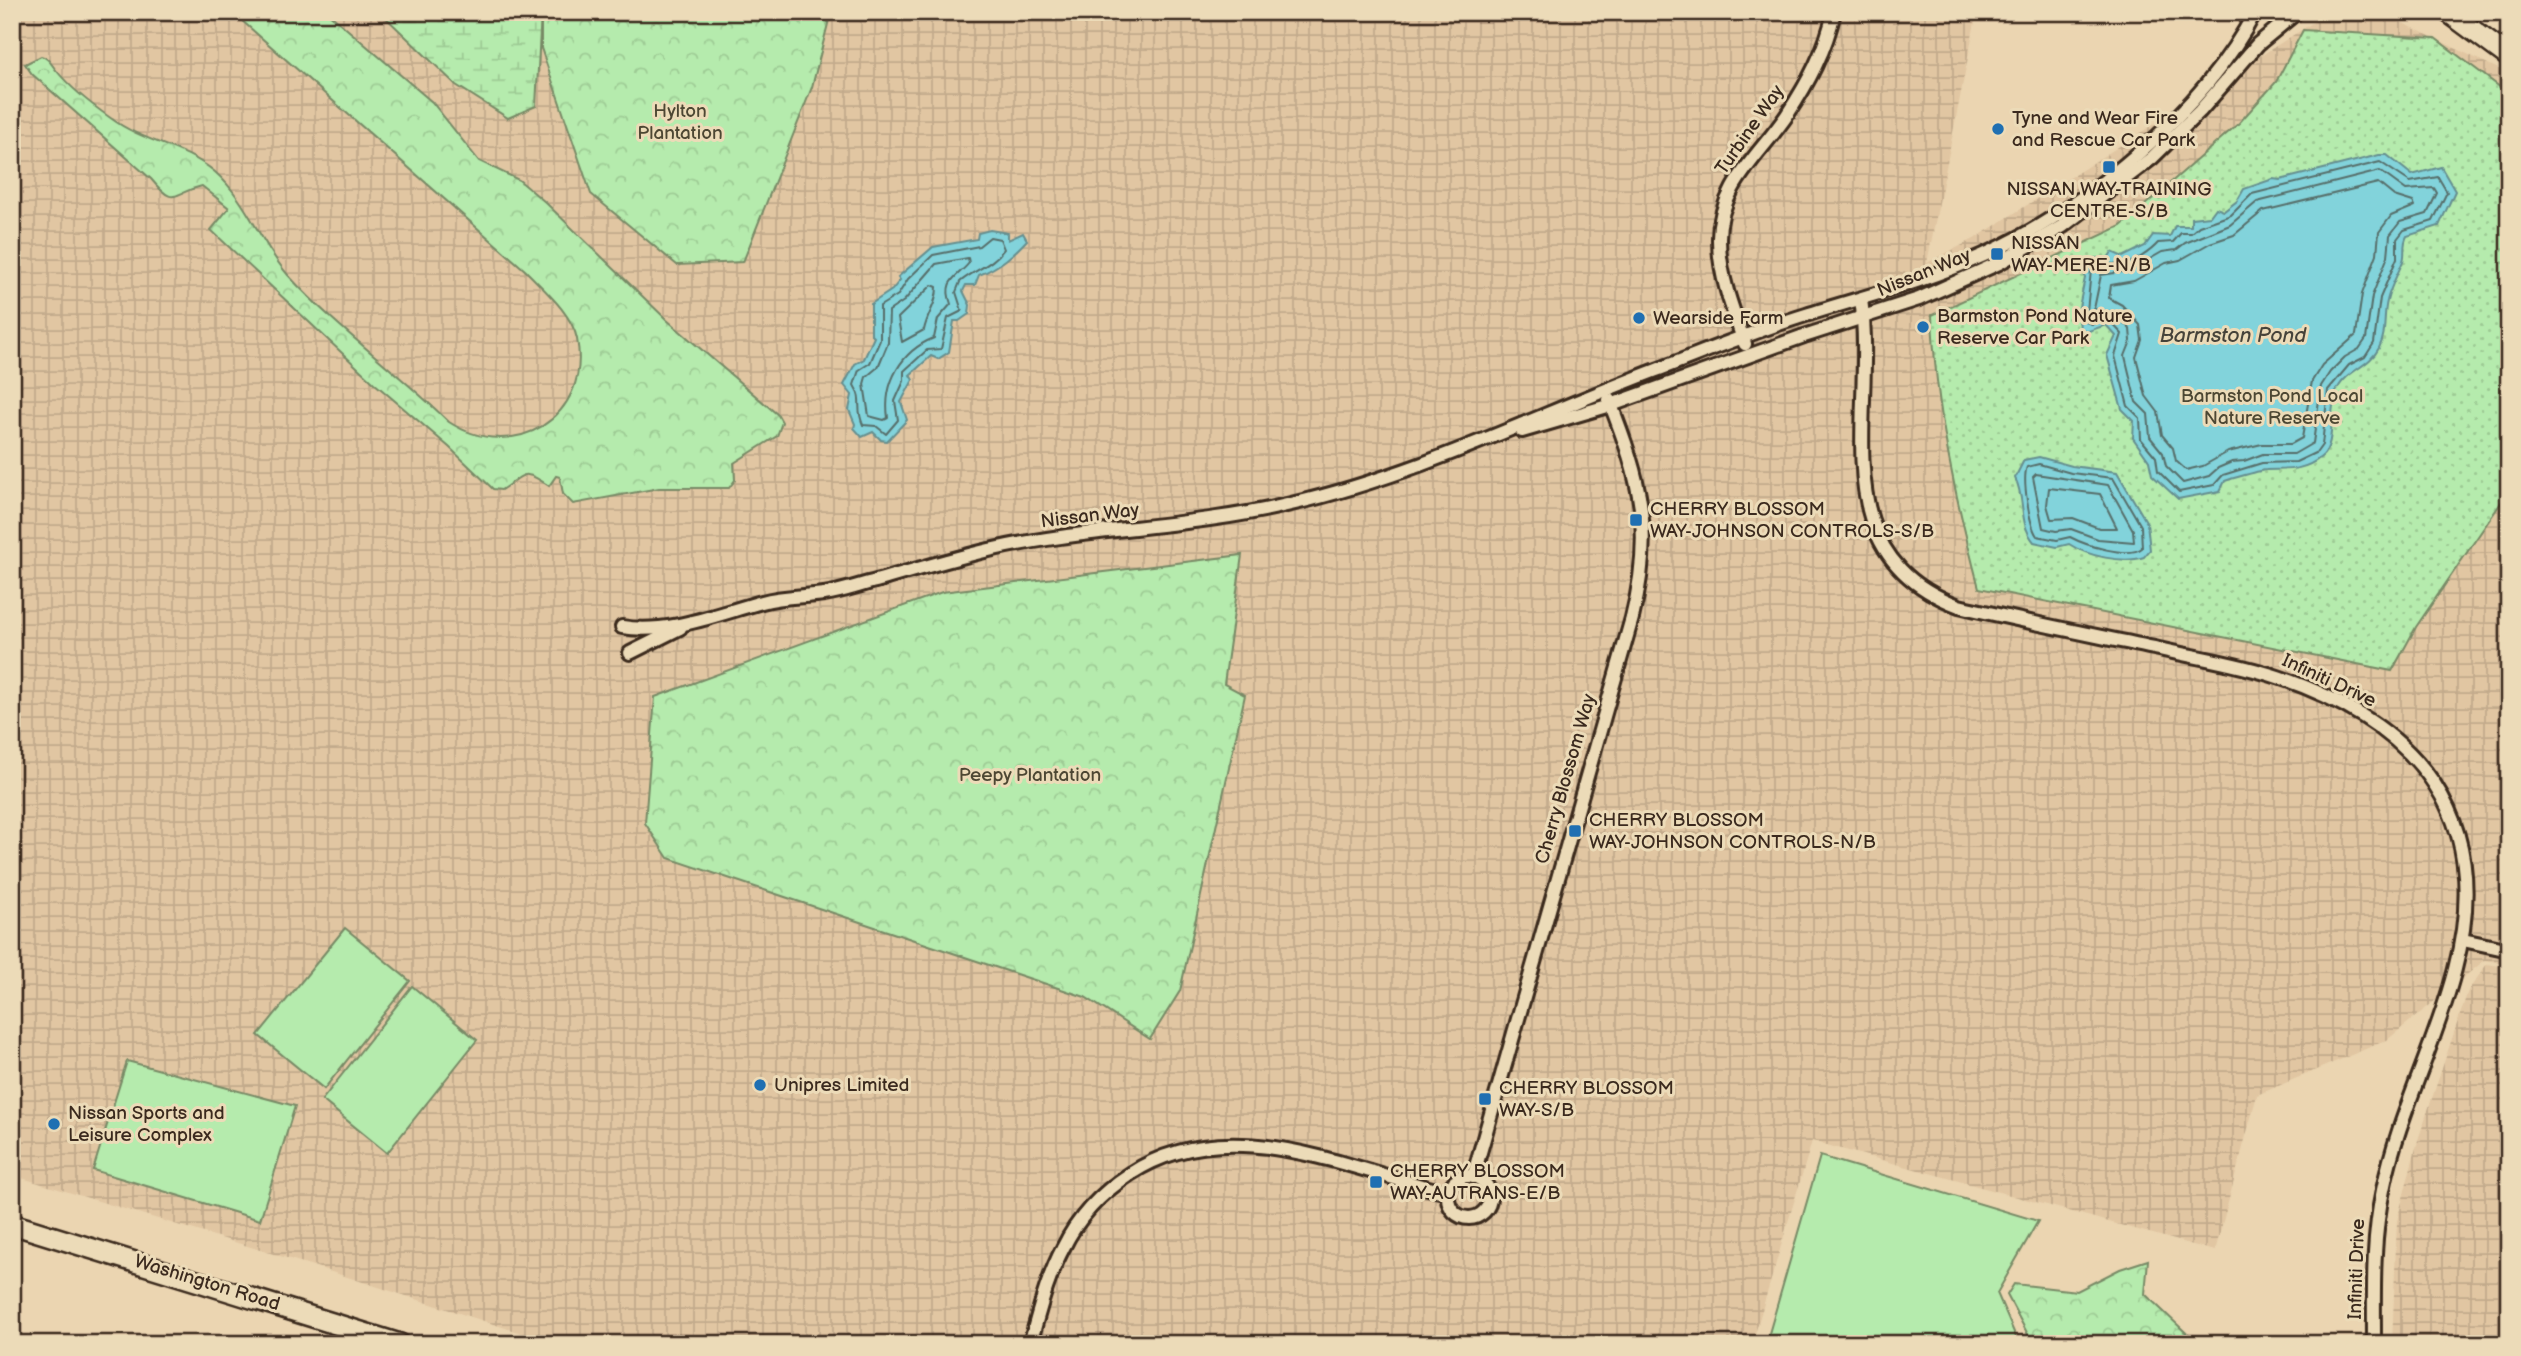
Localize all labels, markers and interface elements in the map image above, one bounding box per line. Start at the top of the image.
street label: Turbine Way [1711,80,1790,179]
park label: Hylton Plantation [637,100,723,145]
place label: Tyne and Wear Fire and Rescue Car Park [2012,107,2196,152]
marker: Tyne and Wear Fire and Rescue Car Park [1990,121,2006,137]
marker: NISSAN WAY-TRAINING CENTRE-S/B [2101,159,2117,175]
place label: NISSAN WAY-TRAINING CENTRE-S/B [2007,178,2211,223]
place label: NISSAN WAY-MERE-N/B [2011,232,2151,277]
street label: Nissan Way [1874,244,1975,302]
marker: NISSAN WAY-MERE-N/B [1989,246,2005,262]
place label: Barmston Pond Nature Reserve Car Park [1937,305,2132,350]
place label: Wearside Farm [1653,307,1783,330]
marker: Wearside Farm [1631,310,1647,326]
marker: Barmston Pond Nature Reserve Car Park [1915,319,1931,335]
water label: Barmston Pond [2160,323,2307,348]
park label: Barmston Pond Local Nature Reserve [2181,385,2363,430]
place label: CHERRY BLOSSOM WAY-JOHNSON CONTROLS-S/B [1650,498,1934,543]
street label: Nissan Way [1039,499,1141,533]
marker: CHERRY BLOSSOM WAY-JOHNSON CONTROLS-S/B [1628,512,1644,528]
street label: Infiniti Drive [2278,649,2380,713]
street label: Cherry Blossom Way [1531,691,1601,867]
park label: Peepy Plantation [959,764,1101,787]
place label: CHERRY BLOSSOM WAY-JOHNSON CONTROLS-N/B [1589,809,1876,854]
marker: CHERRY BLOSSOM WAY-JOHNSON CONTROLS-N/B [1567,823,1583,839]
place label: Unipres Limited [774,1074,909,1097]
marker: Unipres Limited [752,1077,768,1093]
place label: CHERRY BLOSSOM WAY-S/B [1499,1077,1674,1122]
marker: CHERRY BLOSSOM WAY-S/B [1477,1091,1493,1107]
place label: Nissan Sports and Leisure Complex [68,1102,225,1147]
marker: Nissan Sports and Leisure Complex [46,1116,62,1132]
place label: CHERRY BLOSSOM WAY-AUTRANS-E/B [1390,1160,1565,1205]
marker: CHERRY BLOSSOM WAY-AUTRANS-E/B [1368,1174,1384,1190]
street label: Infiniti Drive [2344,1218,2370,1320]
street label: Washington Road [131,1250,283,1316]

